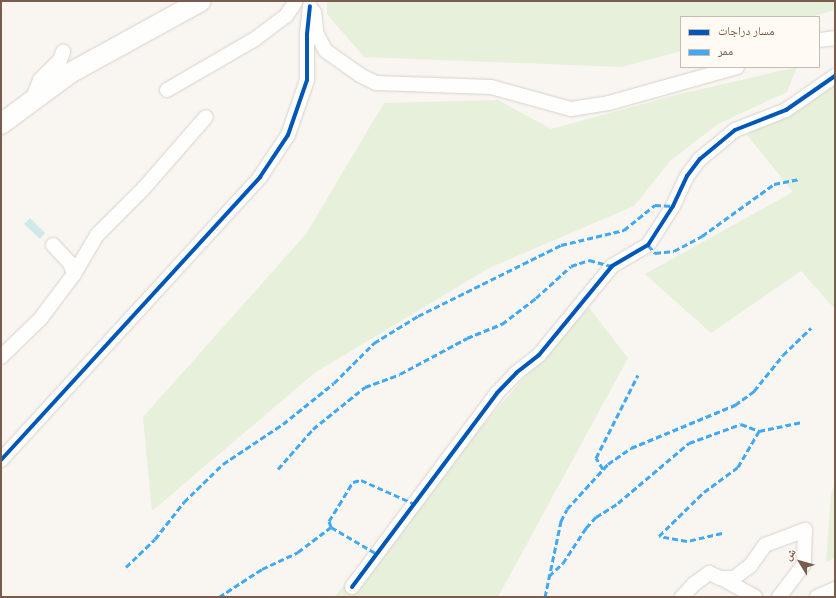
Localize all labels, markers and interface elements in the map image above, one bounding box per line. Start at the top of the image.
legend [680,16,820,68]
text: مسار دراجات [718,24,774,38]
text: ممر [718,44,733,58]
north arrow [780,542,820,582]
text: ش [781,546,799,563]

